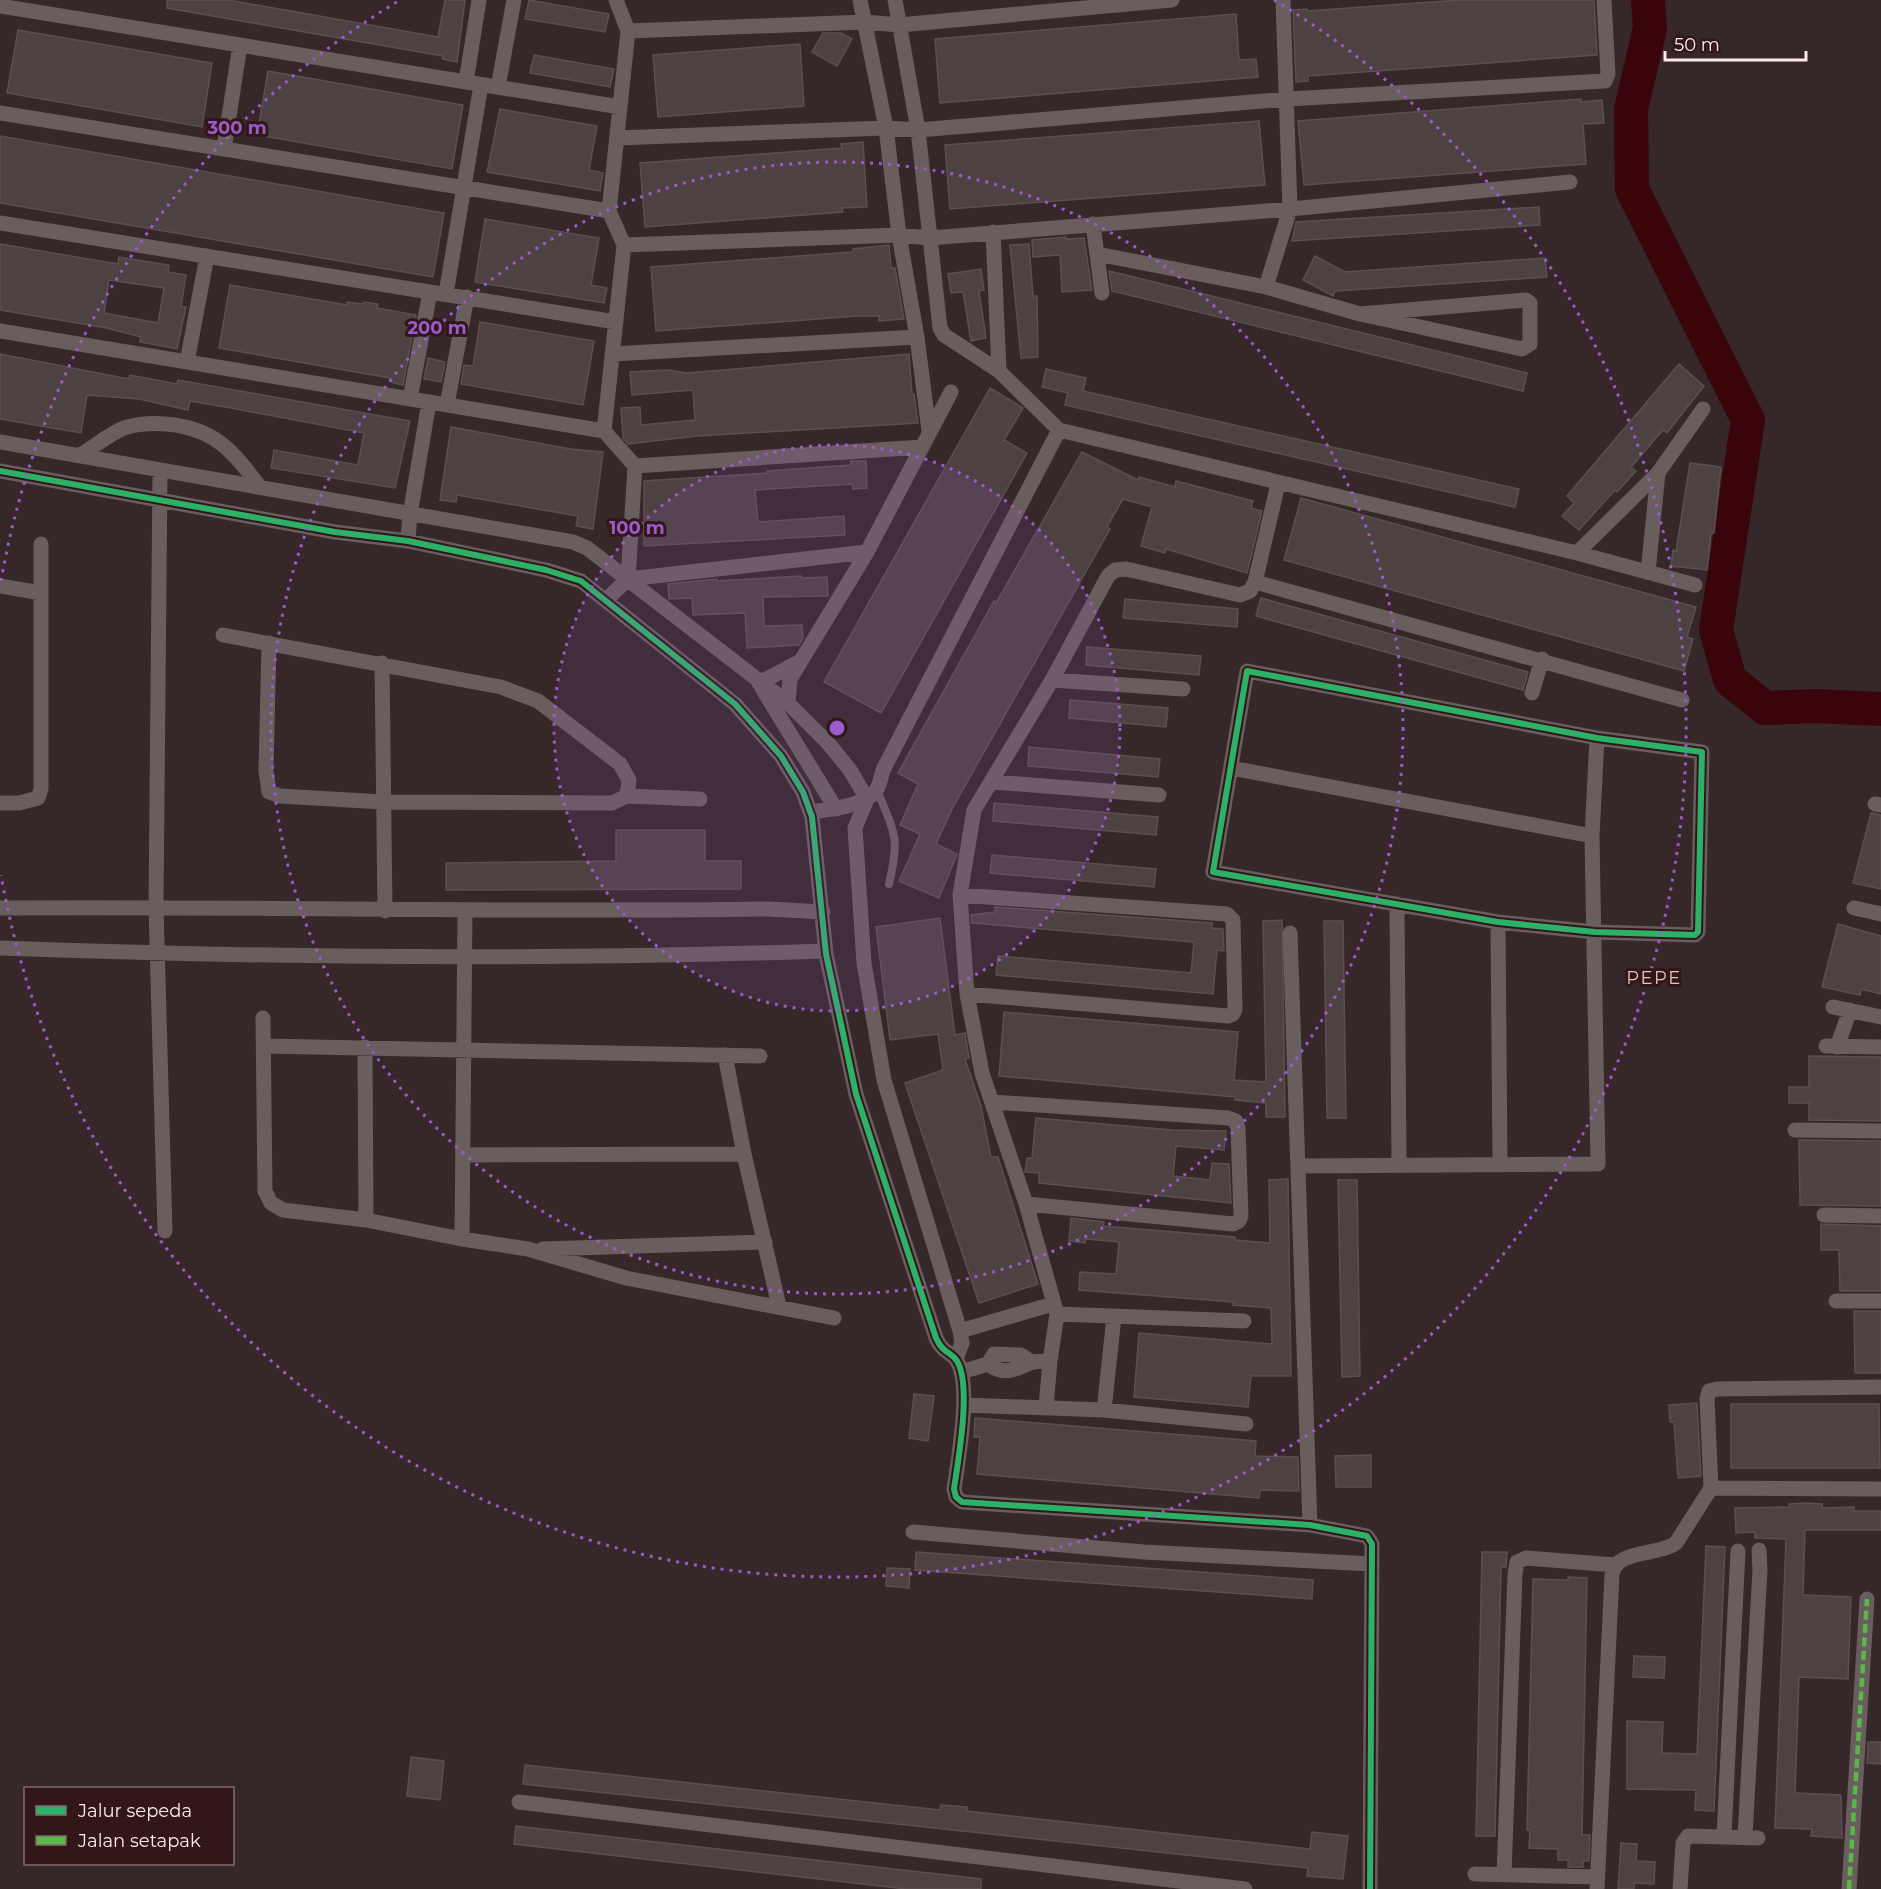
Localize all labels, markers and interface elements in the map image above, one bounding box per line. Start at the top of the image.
scale bar [1665,24,1806,62]
text: 50 m [1674,34,1720,56]
text: 300 m [206,117,267,139]
text: 200 m [407,317,467,339]
text: 100 m [609,517,665,539]
centre of rings [827,718,847,738]
district label: PEPE [1626,967,1682,989]
legend [24,1787,234,1865]
text: Jalur sepeda [77,1800,192,1822]
text: Jalan setapak [77,1830,201,1852]

